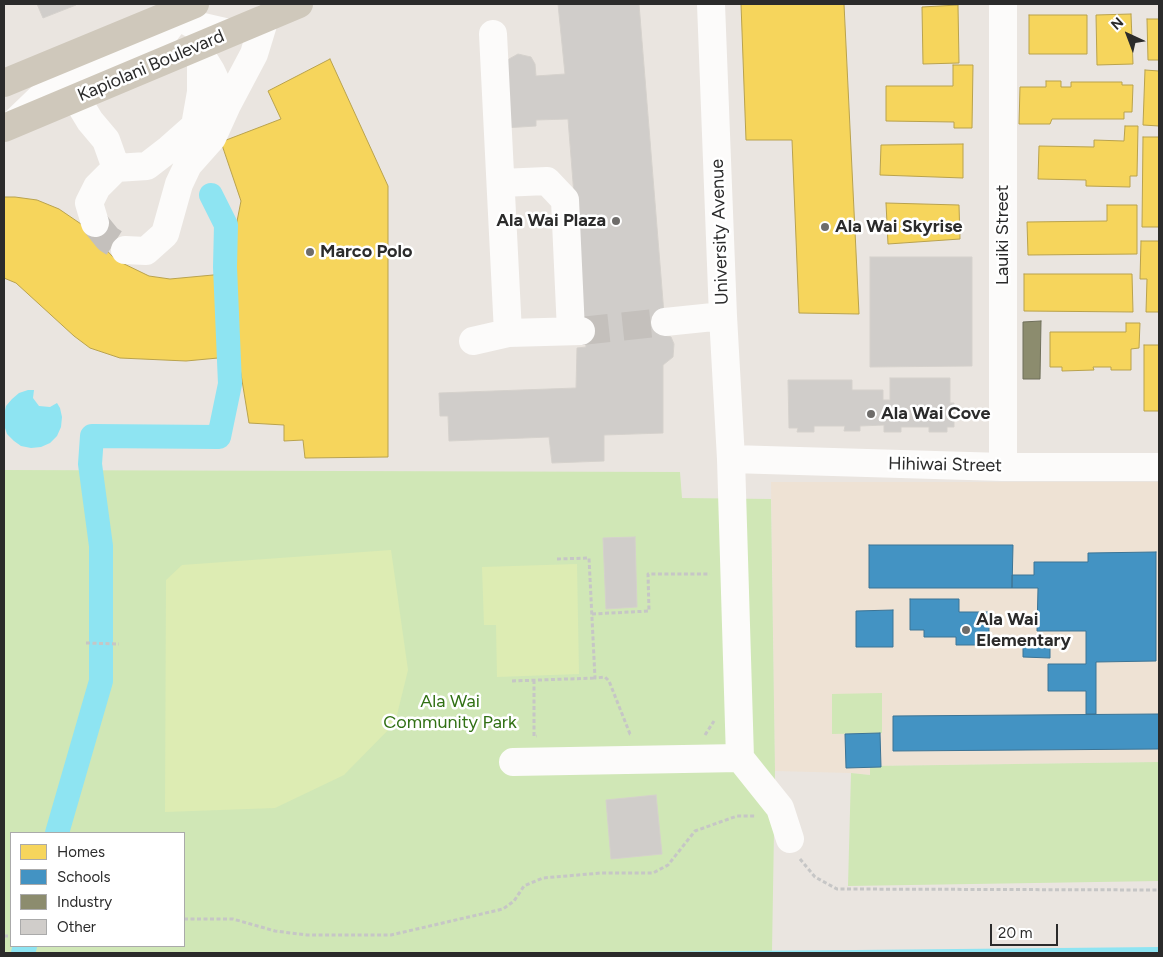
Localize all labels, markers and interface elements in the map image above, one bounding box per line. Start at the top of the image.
north arrow [1103,10,1153,60]
text: N [1108,14,1127,34]
street label: Kapiolani Boulevard [74,25,228,107]
street label: University Avenue [707,159,733,305]
street label: Lauiki Street [992,185,1014,285]
place label: Ala Wai Plaza [496,210,606,232]
marker: Ala Wai Plaza [610,215,622,227]
place label: Ala Wai Skyrise [835,216,963,238]
marker: Ala Wai Skyrise [819,221,831,233]
place label: Marco Polo [320,241,412,263]
marker: Marco Polo [304,246,316,258]
place label: Ala Wai Cove [881,403,991,425]
marker: Ala Wai Cove [865,408,877,420]
street label: Hihiwai Street [888,453,1002,477]
place label: Ala Wai Elementary [976,609,1071,652]
marker: Ala Wai Elementary [960,624,972,636]
park label: Ala Wai Community Park [383,691,517,734]
legend [10,832,185,947]
text: Homes [57,843,105,861]
text: Schools [57,868,110,886]
text: Industry [57,893,112,911]
scale bar [993,914,1060,946]
text: Other [57,918,96,936]
text: 20 m [998,924,1032,942]

